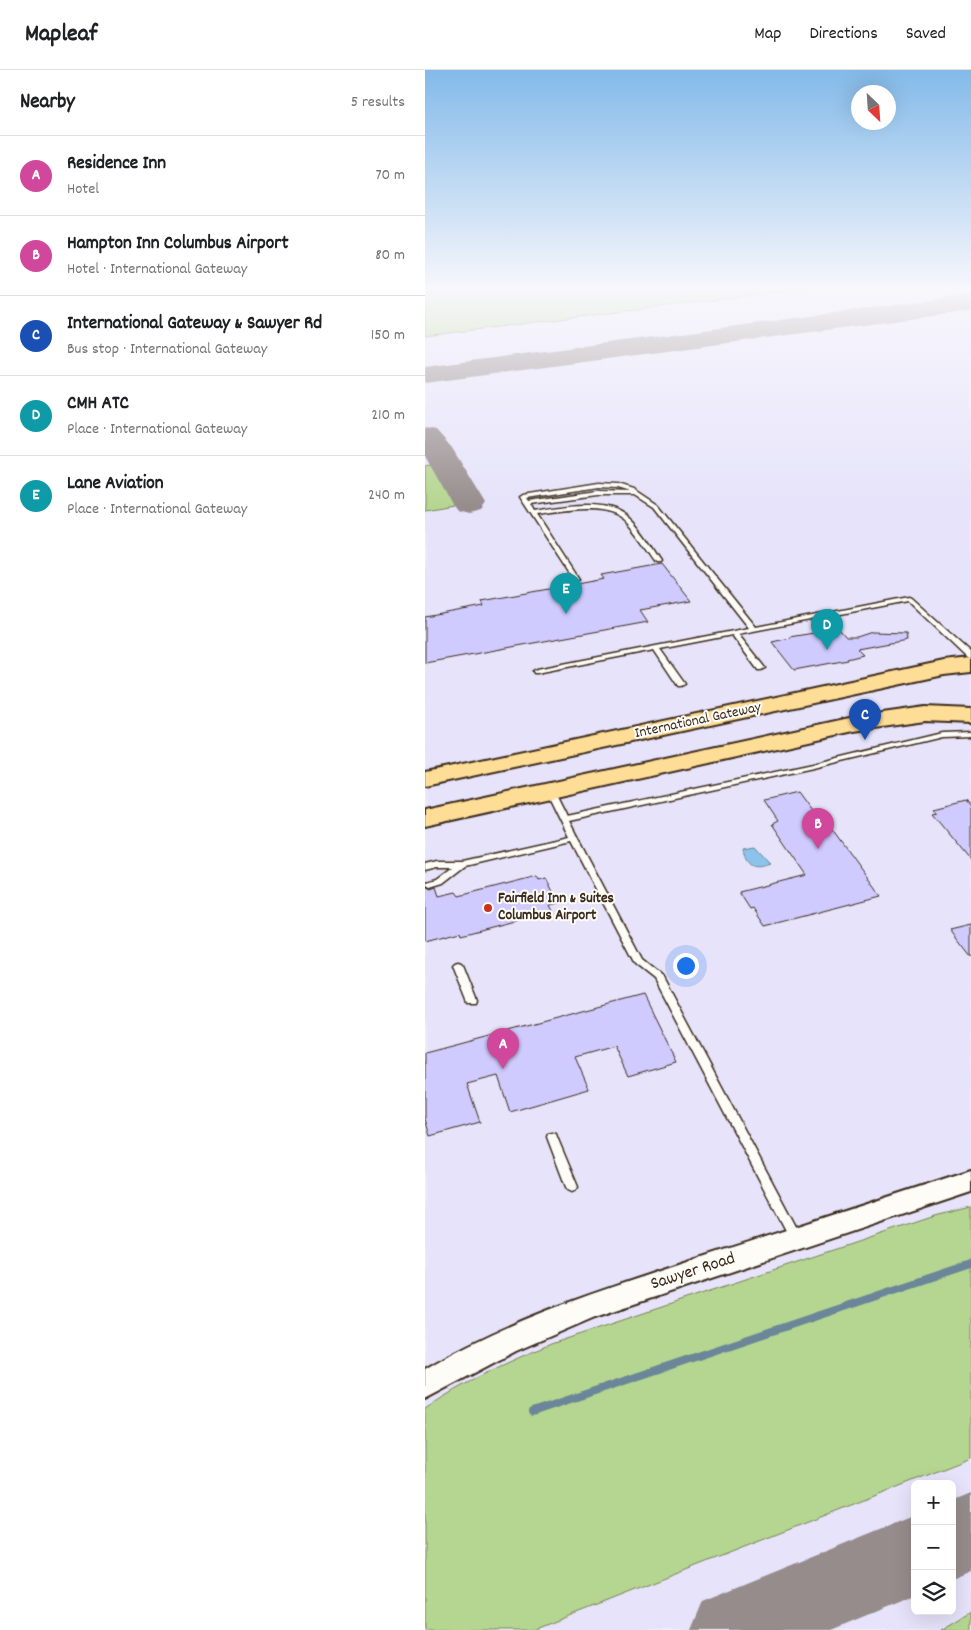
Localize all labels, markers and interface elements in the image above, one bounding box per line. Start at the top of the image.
text: Mapleaf [25,18,97,52]
text: Map [754,22,781,47]
text: Directions [809,22,878,47]
text: Saved [906,22,946,47]
north arrow [851,85,896,130]
text: Nearby [20,88,75,118]
text: 5 results [351,91,405,114]
text: Residence Inn [67,151,166,178]
text: A [32,164,40,187]
text: 70 m [375,164,405,187]
text: Hotel [67,178,99,201]
text: Hampton Inn Columbus Airport [67,231,288,258]
text: B [32,244,40,267]
text: 80 m [375,244,405,267]
text: Hotel · International Gateway [67,258,247,281]
text: International Gateway & Sawyer Rd [67,311,322,338]
text: C [32,324,40,347]
text: 150 m [371,324,405,347]
text: Bus stop · International Gateway [67,338,267,361]
text: CMH ATC [67,391,129,418]
text: D [32,404,40,427]
text: 210 m [371,404,405,427]
text: Place · International Gateway [67,418,247,441]
text: Lane Aviation [67,471,164,498]
text: E [32,484,40,507]
text: 240 m [368,484,405,507]
text: Place · International Gateway [67,498,247,521]
pin: E [550,573,582,614]
pin: D [811,609,843,650]
street label: International Gateway [633,697,764,745]
pin: C [849,699,881,740]
pin: B [802,808,834,849]
place label: Fairfield Inn & Suites Columbus Airport [498,888,614,927]
marker: Fairfield Inn & Suites Columbus Airport [482,902,494,914]
your location [673,953,699,979]
pin: A [487,1028,519,1069]
street label: Sawyer Road [647,1247,739,1297]
map controls [911,1480,956,1615]
button: + [911,1480,956,1525]
button: − [911,1525,956,1570]
button: layers [911,1570,956,1615]

